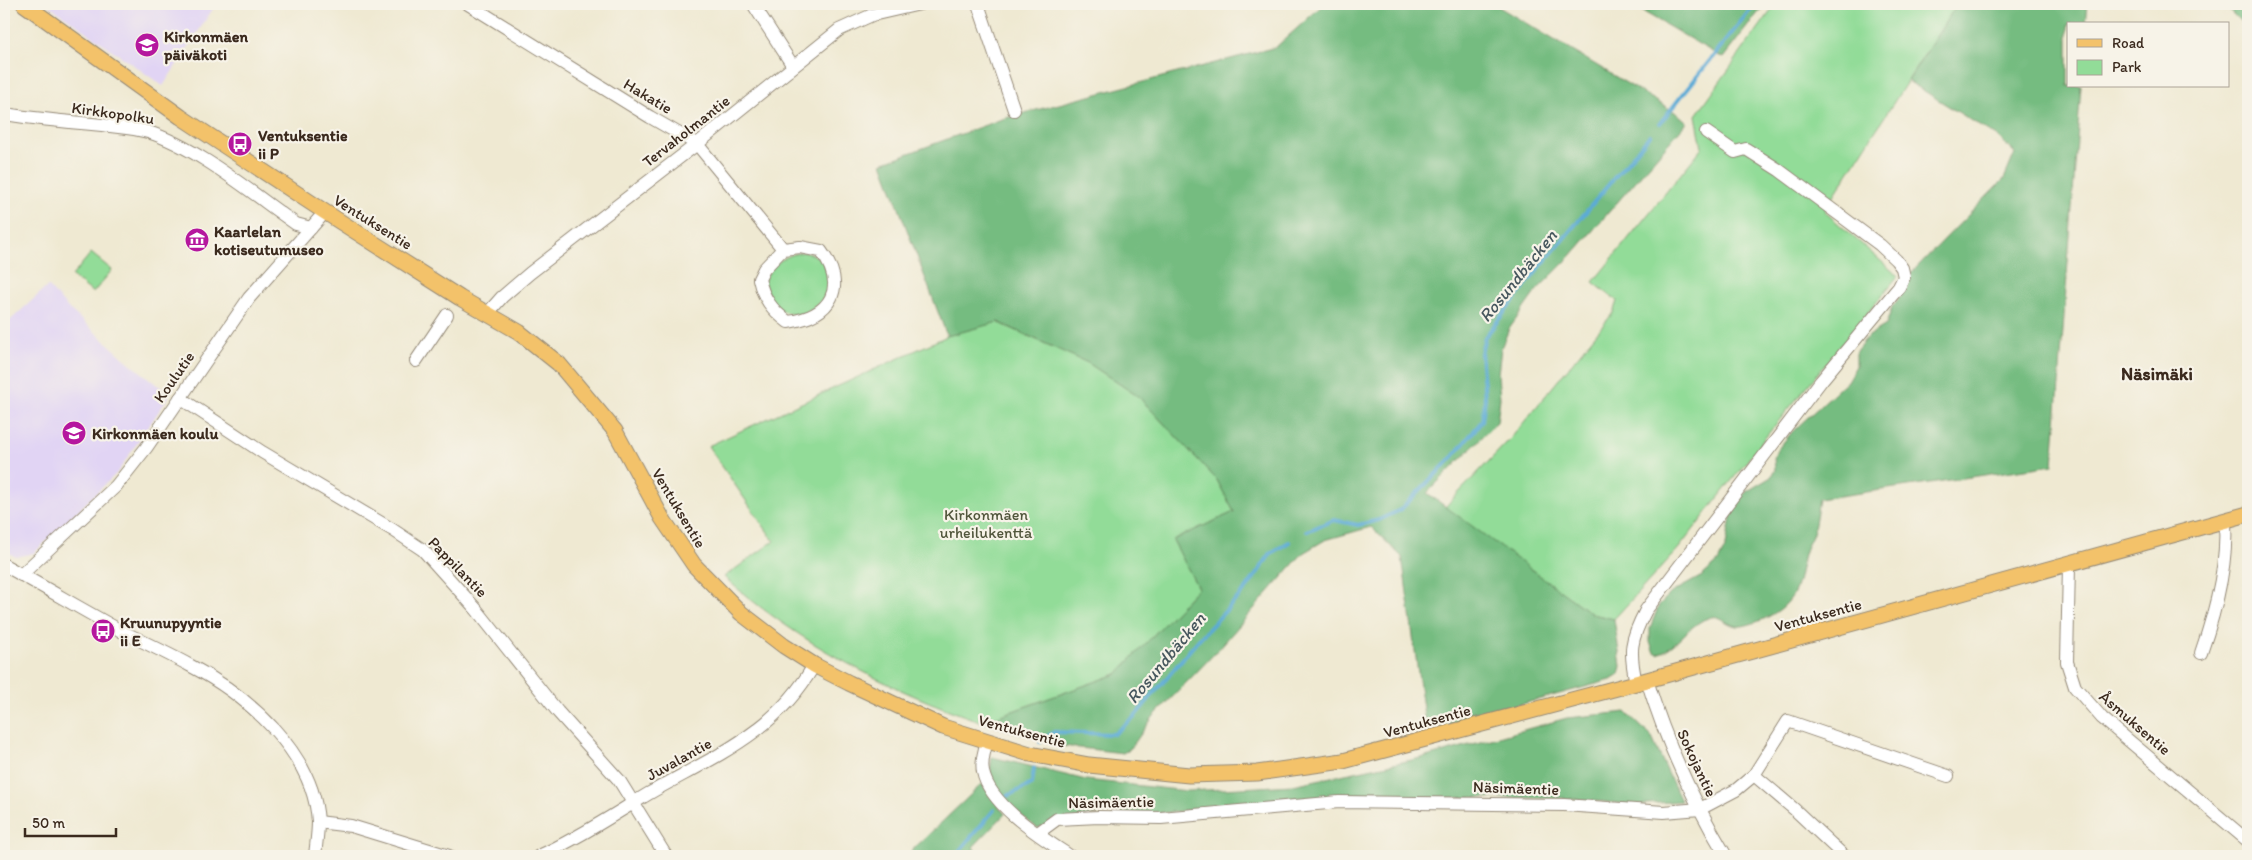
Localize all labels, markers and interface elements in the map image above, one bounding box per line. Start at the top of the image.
legend [2067,22,2230,88]
place label: Kirkonmäen päiväkoti [163,27,249,65]
school or university icon: Kirkonmäen päiväkoti [134,32,160,58]
text: Road [2112,34,2145,52]
text: Park [2112,58,2142,76]
street label: Hakatie [620,74,676,118]
street label: Tervaholmantie [638,91,734,171]
street label: Kirkkopolku [70,98,156,128]
place label: Ventuksentie ii P [258,126,348,163]
bus stop icon: Ventuksentie ii P [227,131,253,157]
street label: Ventuksentie [330,190,416,254]
place label: Kaarlelan kotiseutumuseo [214,222,324,259]
water label: Rosundbäcken [1474,225,1562,327]
museum icon: Kaarlelan kotiseutumuseo [184,227,210,253]
street label: Koulutie [150,348,198,406]
district label: Näsimäki [2121,363,2193,385]
school or university icon: Kirkonmäen koulu [61,420,87,446]
place label: Kirkonmäen koulu [92,424,218,443]
street label: Ventuksentie [648,465,710,551]
park label: Kirkonmäen urheilukenttä [940,505,1033,542]
street label: Pappilantie [424,533,492,601]
street label: Ventuksentie [1772,594,1864,636]
water label: Rosundbäcken [1122,607,1211,708]
place label: Kruunupyyntie ii E [120,613,222,650]
bus stop icon: Kruunupyyntie ii E [90,618,116,644]
street label: Åsmuksentie [2095,687,2175,759]
street label: Ventuksentie [1381,700,1473,742]
street label: Ventuksentie [976,710,1068,752]
street label: Sokojantie [1673,726,1721,800]
street label: Juvalantie [643,733,715,785]
street label: Näsimäentie [1473,777,1559,799]
street label: Näsimäentie [1068,792,1154,812]
scale bar [25,805,116,837]
text: 50 m [32,814,65,832]

